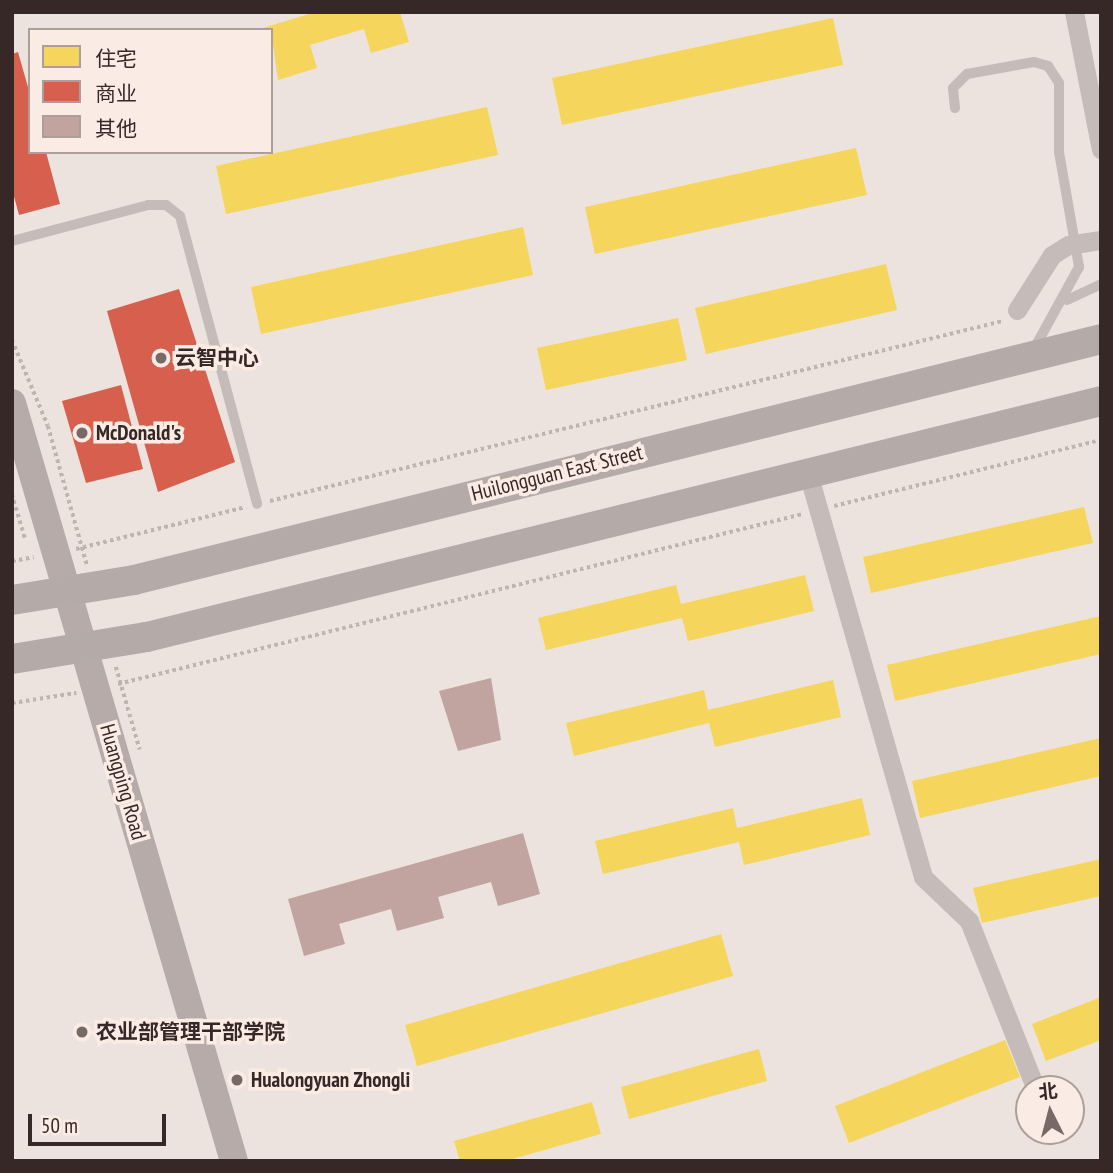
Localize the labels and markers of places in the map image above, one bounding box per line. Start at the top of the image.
place label: 云智中心 [175,345,259,371]
marker: 云智中心 [153,350,169,366]
place label: McDonald's [96,420,181,446]
marker: McDonald's [74,425,90,441]
place label: 农业部管理干部学院 [96,1019,285,1045]
marker: 农业部管理干部学院 [74,1024,90,1040]
place label: Hualongyuan Zhongli [251,1067,410,1093]
marker: Hualongyuan Zhongli [229,1072,245,1088]

